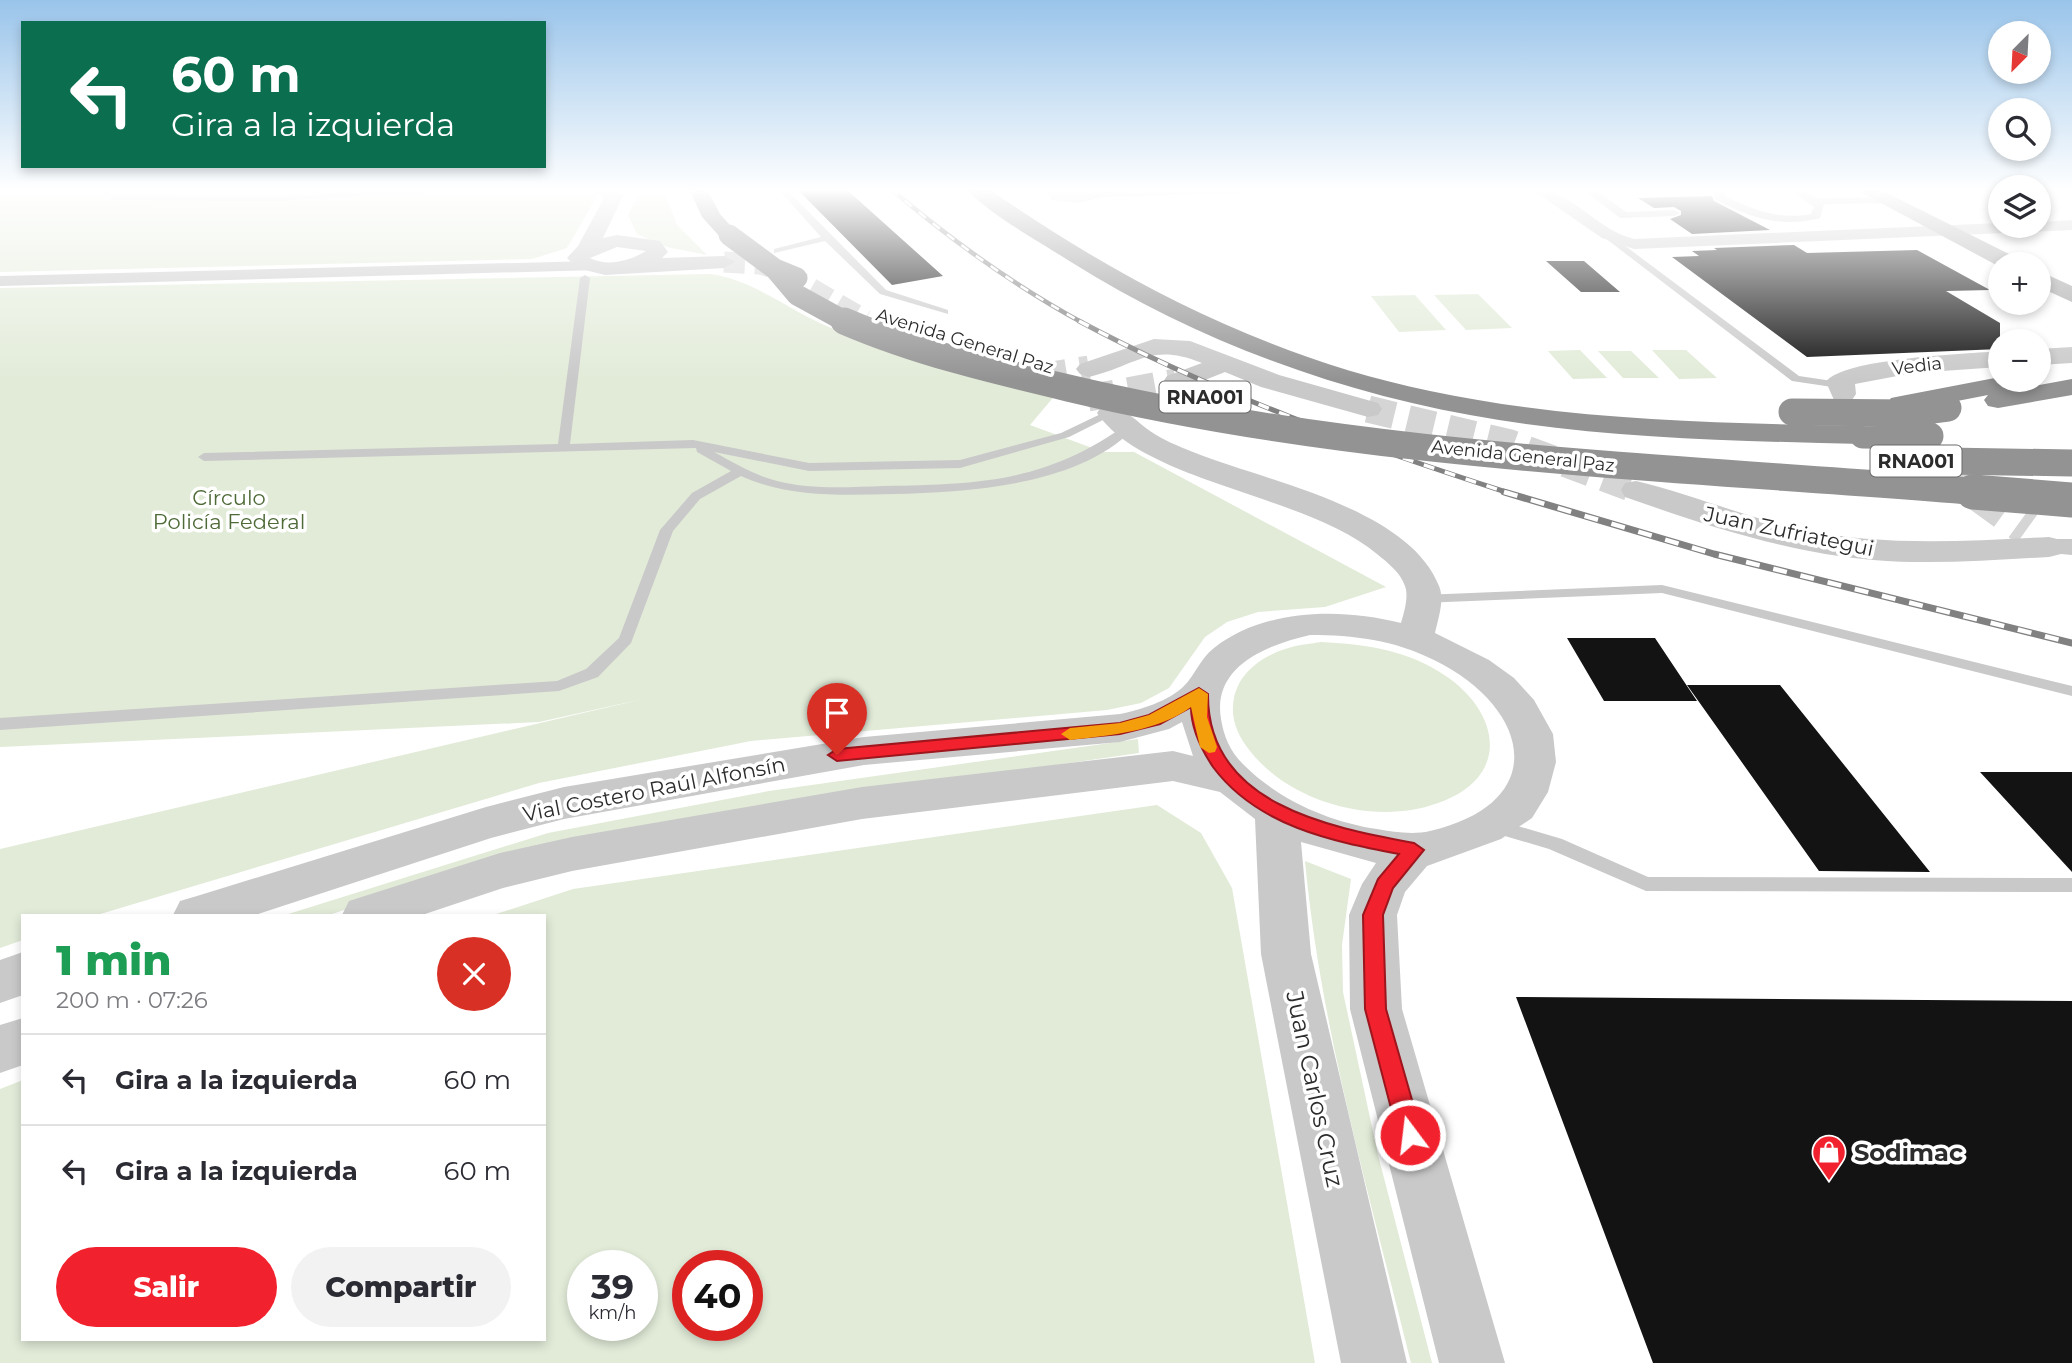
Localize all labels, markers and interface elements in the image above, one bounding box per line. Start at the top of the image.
north arrow [1988,21,2051,84]
map controls [1988,21,2051,392]
text: 60 m [171,45,301,104]
icon: left [56,49,147,140]
button: search [1988,98,2051,161]
text: Gira a la izquierda [171,105,455,144]
button: layers [1988,175,2051,238]
button: + [1988,252,2051,315]
street label: Avenida General Paz [874,304,1056,378]
button: − [1988,329,2051,392]
street label: Vedia [1891,352,1943,380]
road number: RNA001 [1160,382,1250,412]
street label: Avenida General Paz [1430,435,1616,477]
road number: RNA001 [1870,446,1962,476]
park label: Círculo Policía Federal [153,485,305,534]
street label: Juan Zufriategui [1701,501,1876,561]
pin [807,683,867,755]
icon: arrive [818,694,856,732]
street label: Vial Costero Raúl Alfonsín [521,751,787,827]
text: 1 min [56,934,172,986]
button: close [437,937,511,1011]
text: 200 m · 07:26 [56,986,208,1014]
street label: Juan Carlos Cruz [1280,987,1350,1190]
icon: left [56,1061,94,1099]
text: Gira a la izquierda [115,1064,358,1096]
text: 60 m [444,1064,511,1096]
position arrow [1373,1098,1447,1172]
shop icon: Sodimac [1810,1133,1848,1182]
place label: Sodimac [1854,1138,1963,1167]
icon: left [56,1152,94,1190]
text: Gira a la izquierda [115,1155,358,1187]
text: 60 m [444,1155,511,1187]
button: Salir [56,1247,277,1327]
button: Compartir [291,1247,511,1327]
speed limit sign: 40 [672,1250,763,1341]
text: 39 [591,1265,634,1308]
text: km/h [588,1302,637,1324]

